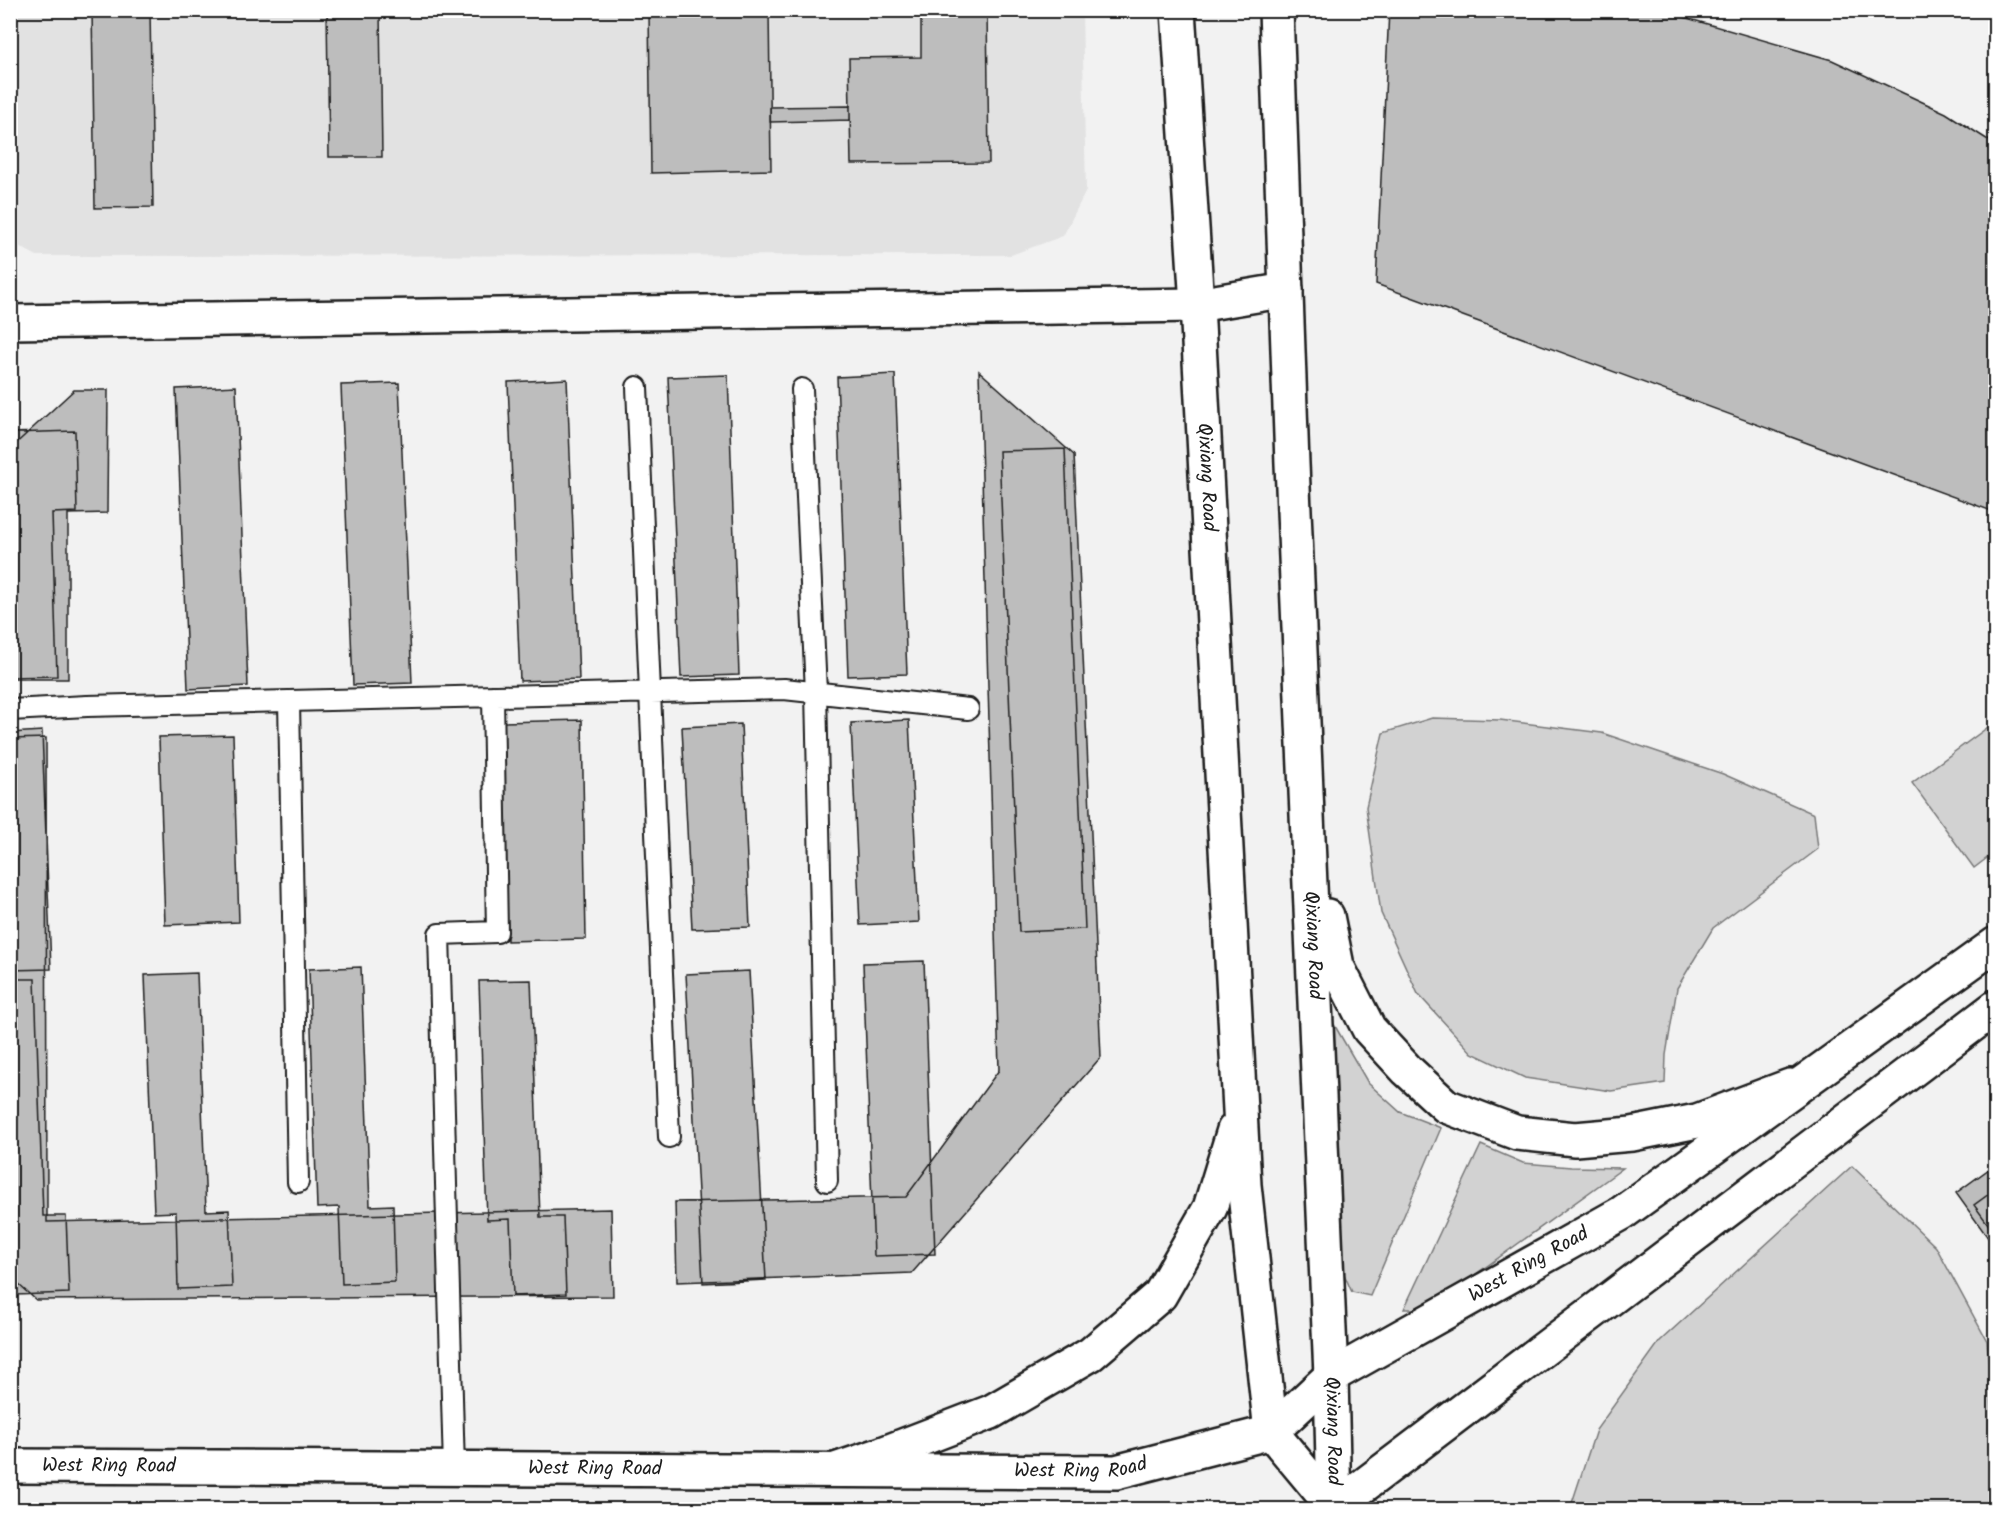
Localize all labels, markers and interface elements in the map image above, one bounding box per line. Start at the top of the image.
street label: Qixiang Road [1187,422,1225,533]
street label: Qixiang Road [1294,890,1331,1001]
street label: West Ring Road [1463,1218,1596,1312]
street label: Qixiang Road [1315,1376,1350,1487]
street label: West Ring Road [1014,1448,1152,1488]
street label: West Ring Road [42,1450,177,1483]
street label: West Ring Road [528,1453,663,1486]

